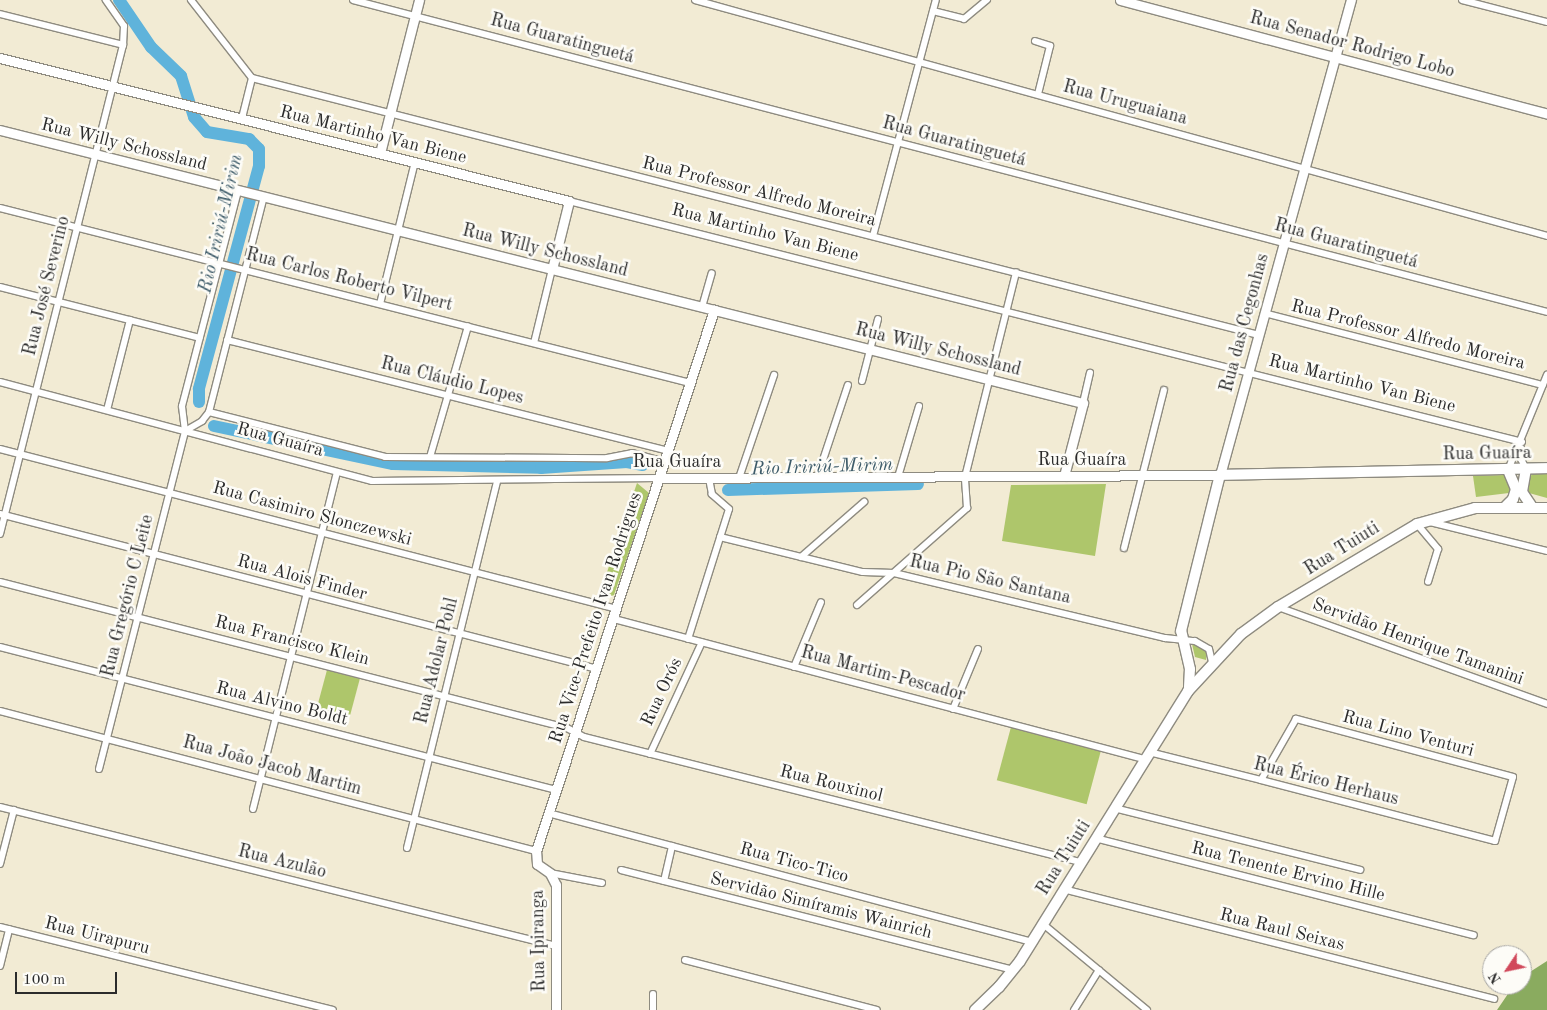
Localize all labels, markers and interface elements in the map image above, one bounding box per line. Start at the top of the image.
street label: Rua Senador Rodrigo Lobo [1247,7,1457,83]
street label: Rua Guaratinguetá [488,9,636,69]
street label: Rua Uruguaiana [1060,76,1190,130]
street label: Rua Martinho Van Biene [277,101,469,169]
street label: Rua Guaratinguetá [880,112,1028,172]
street label: Rua Willy Schossland [39,114,209,176]
water label: Rio Iririú-Mirim [195,152,249,296]
street label: Rua Professor Alfredo Moreira [640,152,878,232]
street label: Rua Martinho Van Biene [669,199,861,267]
street label: Rua José Severino [19,214,75,358]
street label: Rua Guaratinguetá [1272,214,1420,274]
street label: Rua Willy Schossland [460,220,630,282]
street label: Rua Carlos Roberto Vilpert [243,244,455,316]
street label: Rua das Cegonhas [1216,251,1274,395]
street label: Rua Professor Alfredo Moreira [1289,295,1527,375]
street label: Rua Willy Schossland [853,319,1023,381]
street label: Rua Martinho Van Biene [1266,350,1458,418]
street label: Rua Cláudio Lopes [378,353,526,409]
street label: Rua Guaíra [234,418,326,462]
street label: Rua Guaíra [1442,442,1532,466]
street label: Rua Guaíra [1037,449,1127,471]
street label: Rua Guaíra [632,451,722,473]
water label: Rio Iririú-Mirim [751,454,893,482]
street label: Rua Casimiro Slonczewski [210,477,414,551]
street label: Rua Vice-Prefeito Ivan Rodrigues [545,490,647,746]
street label: Rua Gregório C Leite [97,512,159,680]
street label: Rua Tuiuti [1300,517,1384,581]
street label: Rua Alois Finder [235,550,369,606]
street label: Rua Pio São Santana [907,551,1073,609]
street label: Servidão Henrique Tamanini [1310,594,1526,690]
street label: Rua Adolar Pohl [411,596,463,726]
street label: Rua Francisco Klein [213,611,371,671]
street label: Rua Martim-Pescador [798,642,968,706]
street label: Rua Orós [637,654,687,730]
street label: Rua Alvino Boldt [214,677,350,731]
street label: Rua Lino Venturi [1340,706,1476,762]
street label: Rua João Jacob Martim [180,732,364,800]
street label: Rua Érico Herhaus [1251,754,1401,810]
street label: Rua Rouxinol [777,761,885,807]
street label: Rua Tuiuti [1032,816,1096,900]
street label: Rua Tenente Ervino Hille [1189,837,1387,907]
street label: Rua Tico-Tico [737,838,851,888]
street label: Rua Azulão [236,841,328,883]
street label: Servidão Simíramis Wainrich [708,868,934,944]
street label: Rua Ipiranga [527,890,551,992]
street label: Rua Raul Seixas [1217,904,1347,956]
street label: Rua Uirapuru [42,913,152,959]
north arrow [1482,945,1532,995]
scale bar [18,962,120,994]
text: N [1487,969,1504,986]
text: 100 m [23,973,65,988]

